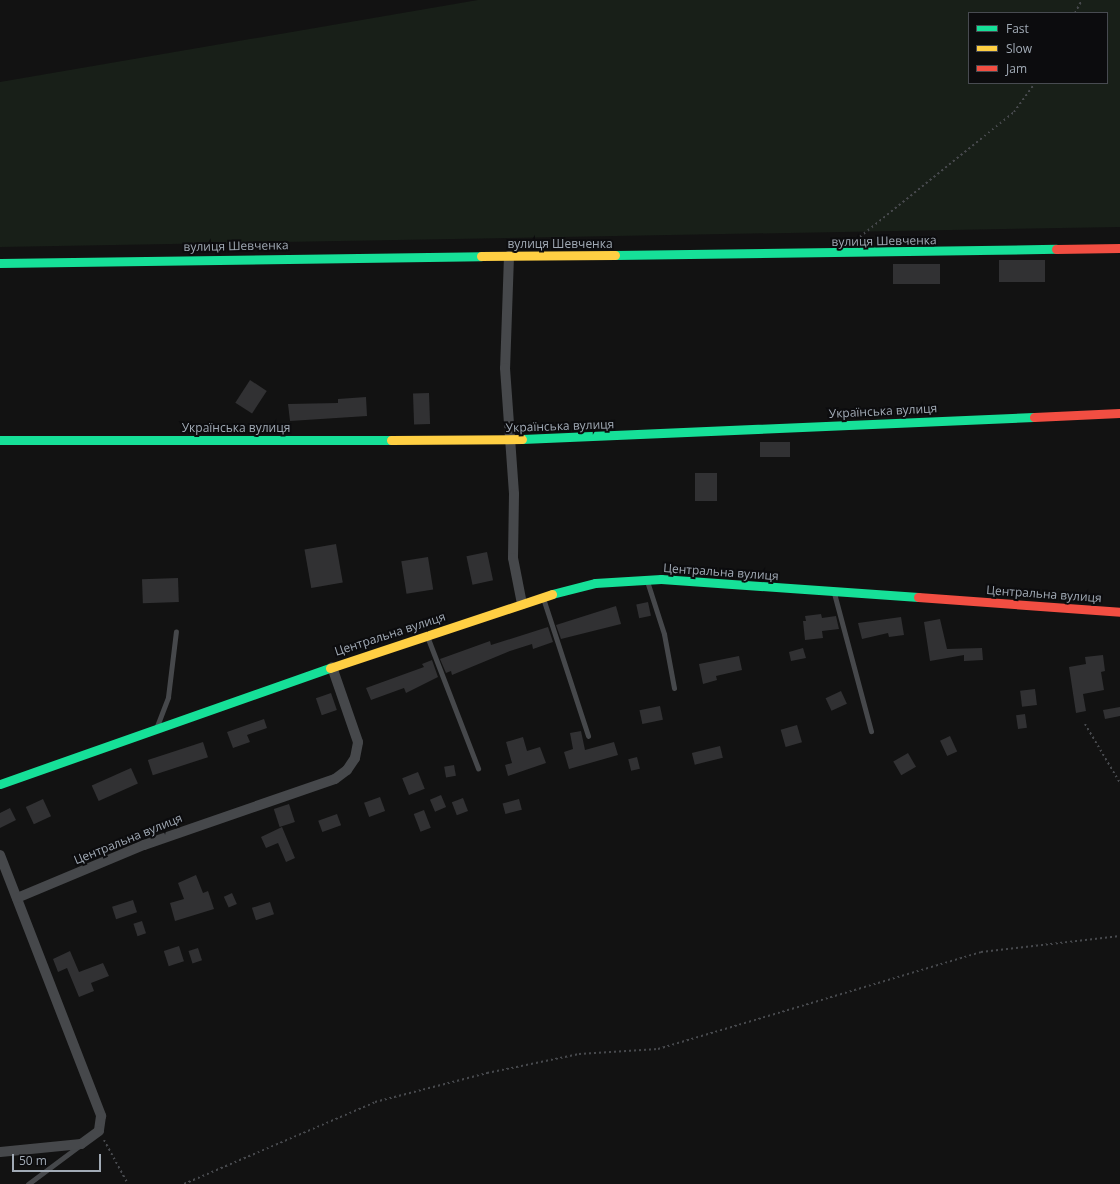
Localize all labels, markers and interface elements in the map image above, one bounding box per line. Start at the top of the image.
legend [968,12,1108,84]
text: Fast [1006,20,1029,37]
text: Slow [1006,40,1032,57]
text: Jam [1006,60,1027,77]
street label: вулиця Шевченка [831,233,937,249]
street label: вулиця Шевченка [507,237,613,251]
street label: вулиця Шевченка [183,238,289,254]
street label: Українська вулиця [828,401,938,421]
street label: Українська вулиця [505,417,615,435]
street label: Українська вулиця [182,421,290,435]
street label: Центральна вулиця [663,561,779,583]
street label: Центральна вулиця [986,583,1102,605]
street label: Центральна вулиця [333,609,447,659]
street label: Центральна вулиця [72,811,184,867]
scale bar [14,1146,103,1172]
text: 50 m [19,1152,47,1169]

